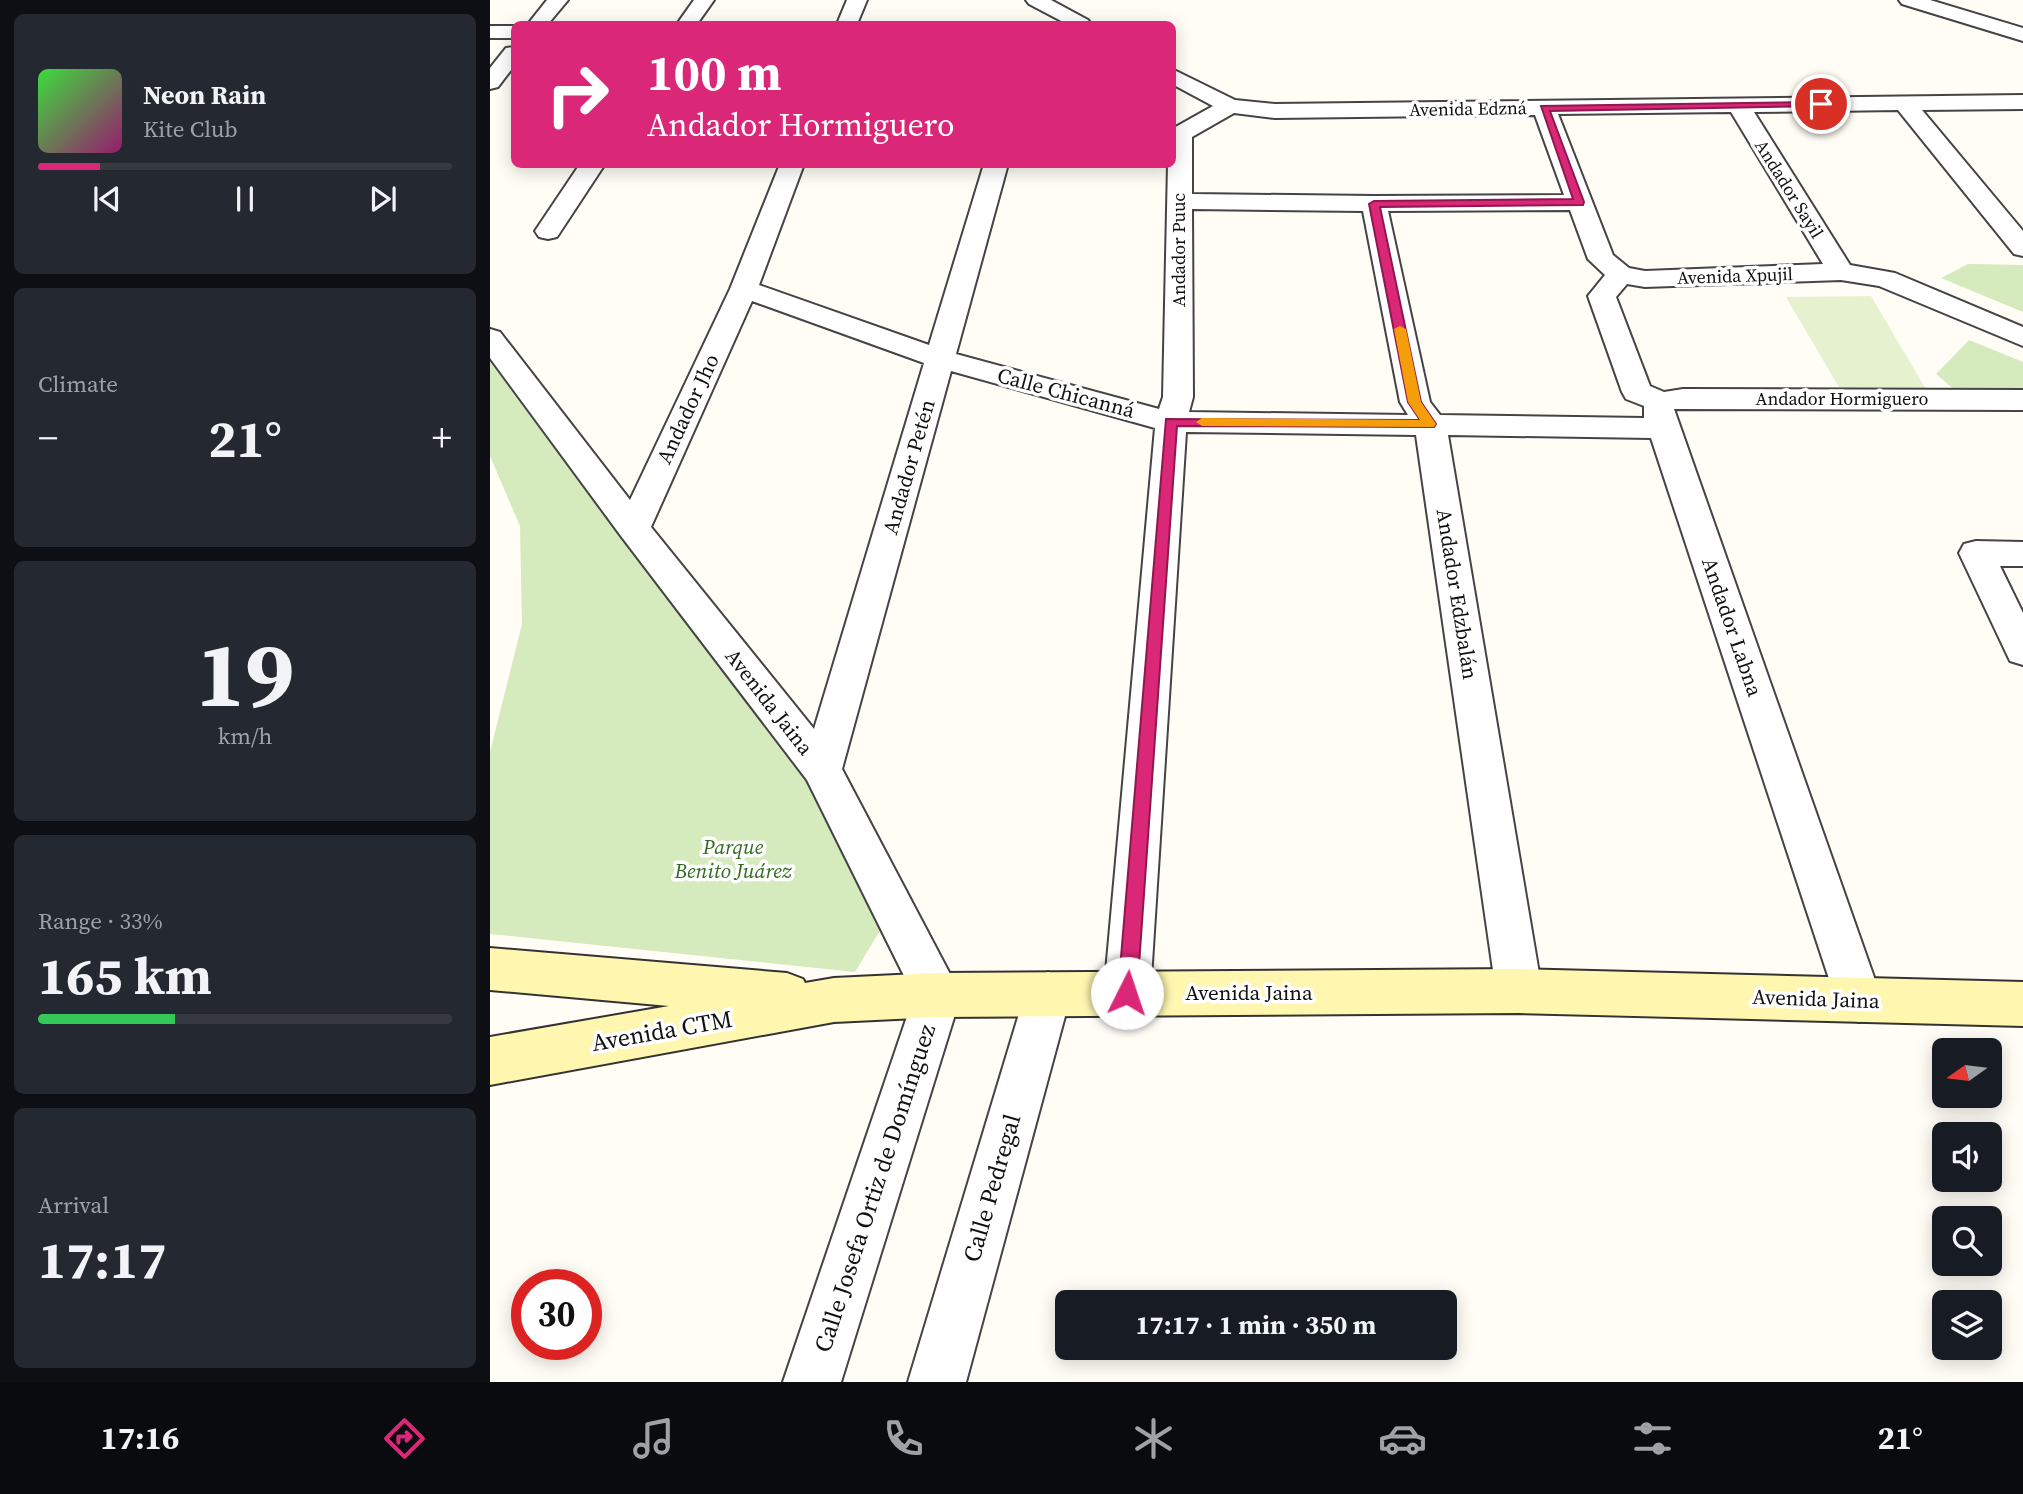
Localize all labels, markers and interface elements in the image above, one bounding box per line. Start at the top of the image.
text: 100 m [647,39,782,106]
icon: right [532,49,623,140]
pin [1791,74,1851,134]
text: Neon Rain [143,77,266,113]
icon: arrive [1802,85,1840,123]
street label: Avenida Edzná [1409,95,1528,122]
text: Andador Hormiguero [647,103,955,147]
text: Kite Club [143,113,238,145]
street label: Andador Sayil [1749,135,1830,243]
icon: previous [88,180,126,218]
icon: pause [226,180,264,218]
icon: next [364,180,402,218]
street label: Andador Puuc [1166,193,1191,307]
street label: Avenida Xpujil [1677,261,1793,290]
street label: Andador Jho [649,349,726,469]
street label: Calle Chicanná [994,360,1138,425]
text: Climate [38,368,118,400]
street label: Andador Hormiguero [1756,386,1929,411]
street label: Andador Petén [875,396,942,538]
text: 21° [208,403,282,474]
text: − [38,412,58,464]
text: + [432,412,452,464]
street label: Andador Edzbalán [1430,506,1485,682]
street label: Andador Labna [1695,554,1770,700]
text: 19 [196,612,294,736]
street label: Avenida Jaina [719,643,820,761]
text: km/h [218,720,272,752]
park label: Parque Benito Juárez [673,832,793,885]
text: Range · 33% [38,905,163,937]
text: 165 km [38,940,212,1011]
position arrow [1090,956,1164,1030]
street label: Avenida Jaina [1185,978,1313,1007]
street label: Avenida Jaina [1752,982,1881,1015]
street label: Avenida CTM [589,1002,735,1059]
street label: Calle Josefa Ortiz de Domínguez [806,1019,943,1356]
north arrow [1932,1038,2002,1108]
map controls [1932,1038,2002,1360]
street label: Calle Pedregal [955,1110,1028,1266]
button: sound [1932,1122,2002,1192]
text: Arrival [38,1189,109,1221]
button: search [1932,1206,2002,1276]
text: 17:17 [38,1224,166,1295]
speed limit sign: 30 [511,1269,602,1360]
button: layers [1932,1290,2002,1360]
text: 17:17 · 1 min · 350 m [1136,1307,1376,1343]
icon: directions [380,1414,429,1463]
icon: music [629,1414,678,1463]
icon: phone [879,1414,928,1463]
icon: climate [1129,1414,1178,1463]
icon: car [1378,1414,1427,1463]
icon: filters [1628,1414,1677,1463]
text: 17:16 [100,1416,179,1460]
text: 21° [1877,1416,1923,1460]

